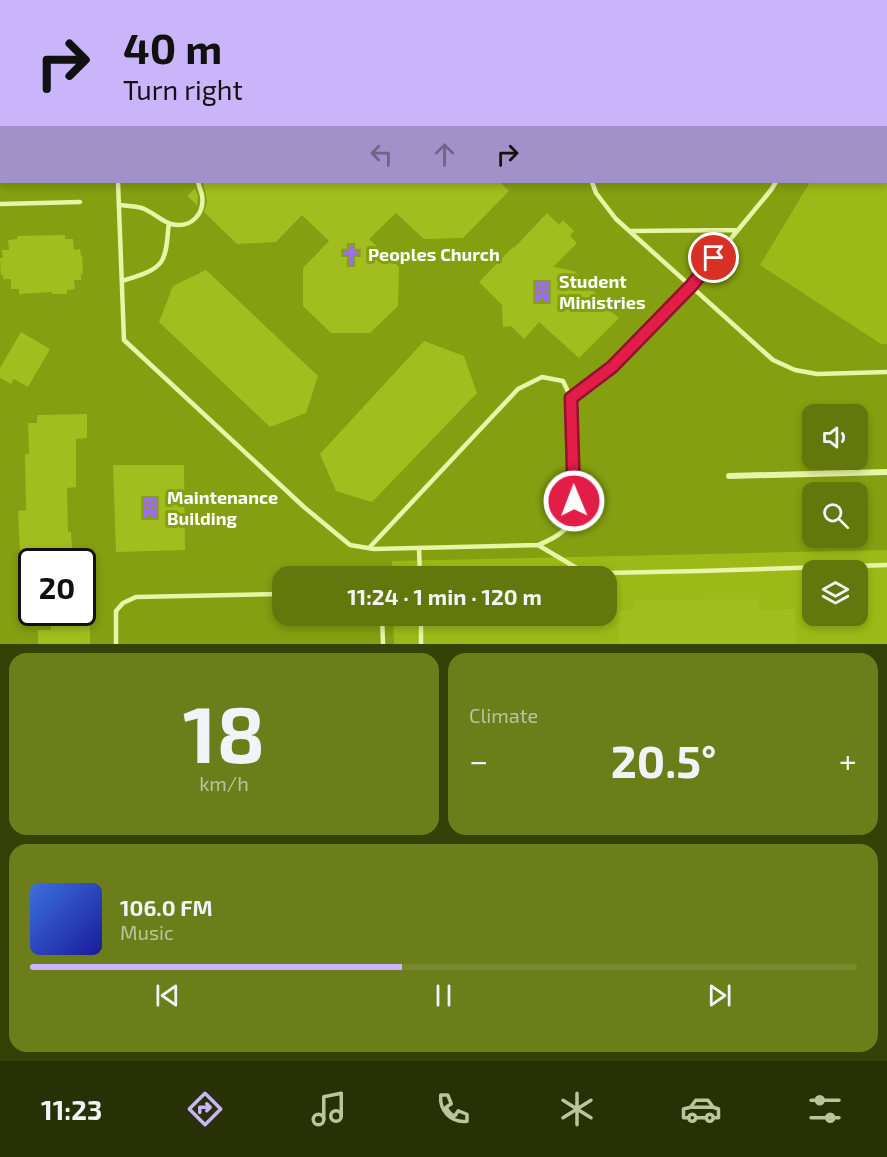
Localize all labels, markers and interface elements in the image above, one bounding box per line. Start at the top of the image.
text: 40 m [123,22,222,72]
icon: right [24,24,102,102]
text: Turn right [123,73,243,105]
icon: left [365,138,398,171]
icon: ahead [428,138,461,171]
icon: right [491,138,524,171]
pin [688,232,739,283]
icon: arrive [697,241,730,274]
church icon: Peoples Church [339,243,363,267]
place label: Peoples Church [368,243,500,265]
place label: Student Ministries [559,270,646,313]
building icon: Student Ministries [530,280,554,304]
map controls [802,404,868,626]
button: sound [802,404,868,470]
position arrow [542,469,606,533]
button: search [802,482,868,548]
place label: Maintenance Building [167,486,278,529]
building icon: Maintenance Building [138,496,162,520]
speed limit sign: 20 [18,548,96,626]
button: layers [802,560,868,626]
text: 11:24 · 1 min · 120 m [347,583,542,609]
text: 18 [183,685,265,779]
text: Climate [469,703,538,727]
text: 20.5° [611,733,716,787]
text: − [469,740,488,780]
text: + [839,740,857,780]
text: km/h [199,771,249,795]
text: 106.0 FM [120,894,213,920]
text: Music [120,920,174,944]
icon: previous [151,979,184,1012]
icon: pause [427,979,460,1012]
icon: next [703,979,736,1012]
icon: directions [184,1088,226,1130]
icon: music [308,1088,350,1130]
icon: phone [432,1088,474,1130]
icon: climate [556,1088,598,1130]
icon: car [680,1088,722,1130]
icon: filters [804,1088,846,1130]
text: 11:23 [41,1093,102,1125]

